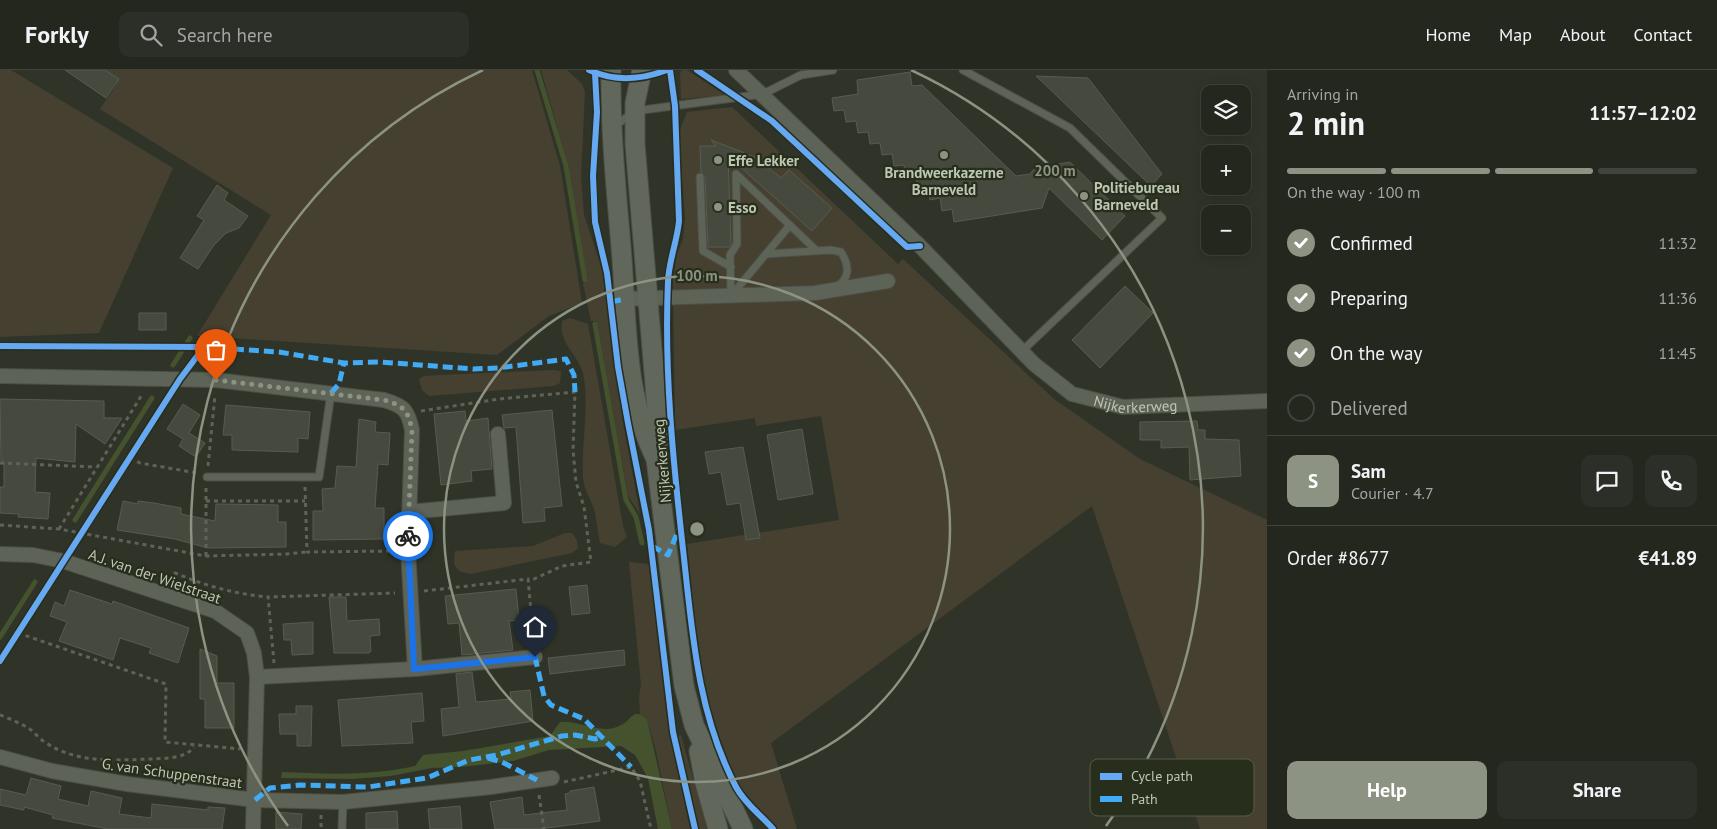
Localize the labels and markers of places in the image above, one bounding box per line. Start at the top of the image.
marker: Brandweerkazerne Barneveld [938,149,950,161]
place label: Effe Lekker [728,151,800,170]
marker: Effe Lekker [712,154,724,166]
place label: Brandweerkazerne Barneveld [884,163,1004,199]
place label: Politiebureau Barneveld [1094,178,1180,214]
marker: Politiebureau Barneveld [1078,190,1090,202]
place label: Esso [728,198,757,217]
marker: Esso [712,201,724,213]
pin [195,329,237,380]
centre of rings [688,520,706,538]
pin [514,606,556,657]

